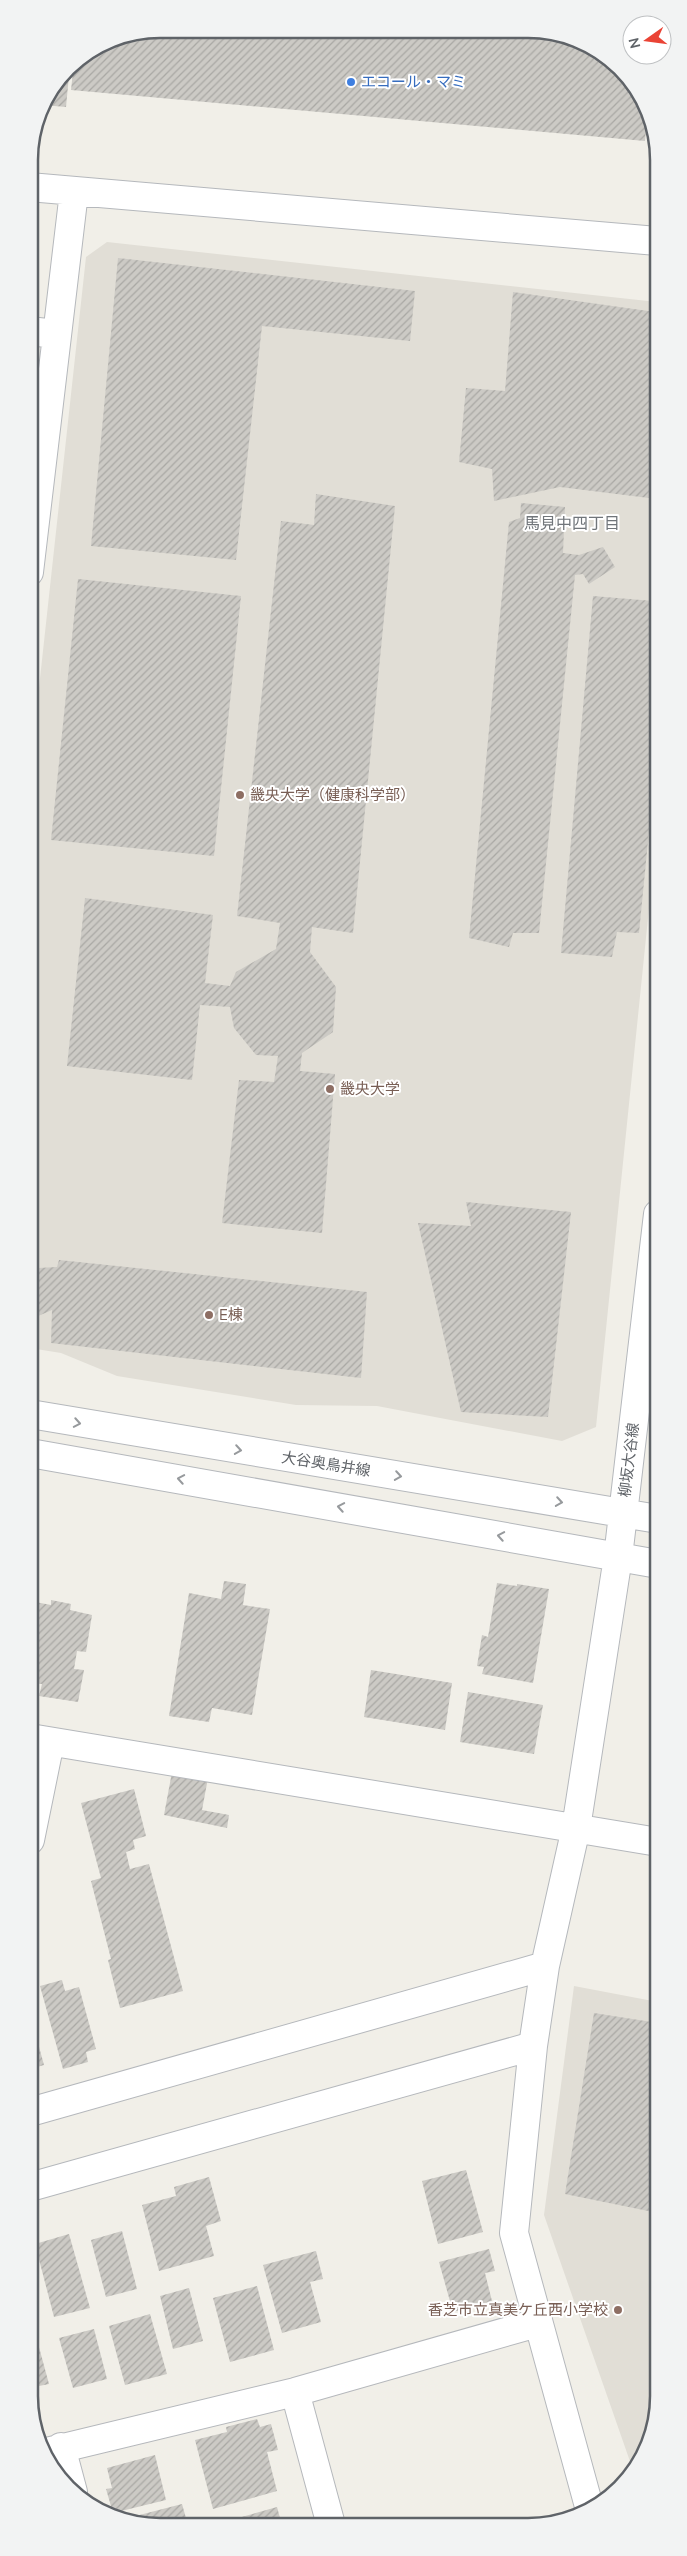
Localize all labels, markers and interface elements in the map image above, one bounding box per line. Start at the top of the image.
north arrow [622,15,672,65]
text: N [624,36,645,50]
place label: エコール・マミ [361,72,466,92]
marker: エコール・マミ [345,76,357,88]
district label: 馬見中四丁目 [524,513,620,535]
place label: 畿央大学（健康科学部） [250,785,415,805]
marker: 畿央大学（健康科学部） [234,789,246,801]
place label: 畿央大学 [340,1079,400,1099]
marker: 畿央大学 [324,1083,336,1095]
place label: E棟 [219,1305,243,1325]
marker: E棟 [203,1309,215,1321]
one-way arrow [73,1418,82,1428]
street label: 柳坂大谷線 [615,1422,643,1498]
one-way arrow [233,1444,242,1454]
street label: 大谷奥鳥井線 [280,1447,372,1481]
one-way arrow [394,1470,403,1480]
one-way arrow [176,1474,185,1484]
one-way arrow [554,1496,563,1506]
one-way arrow [336,1503,345,1513]
one-way arrow [496,1532,505,1542]
place label: 香芝市立真美ケ丘西小学校 [428,2300,608,2320]
marker: 香芝市立真美ケ丘西小学校 [612,2304,624,2316]

